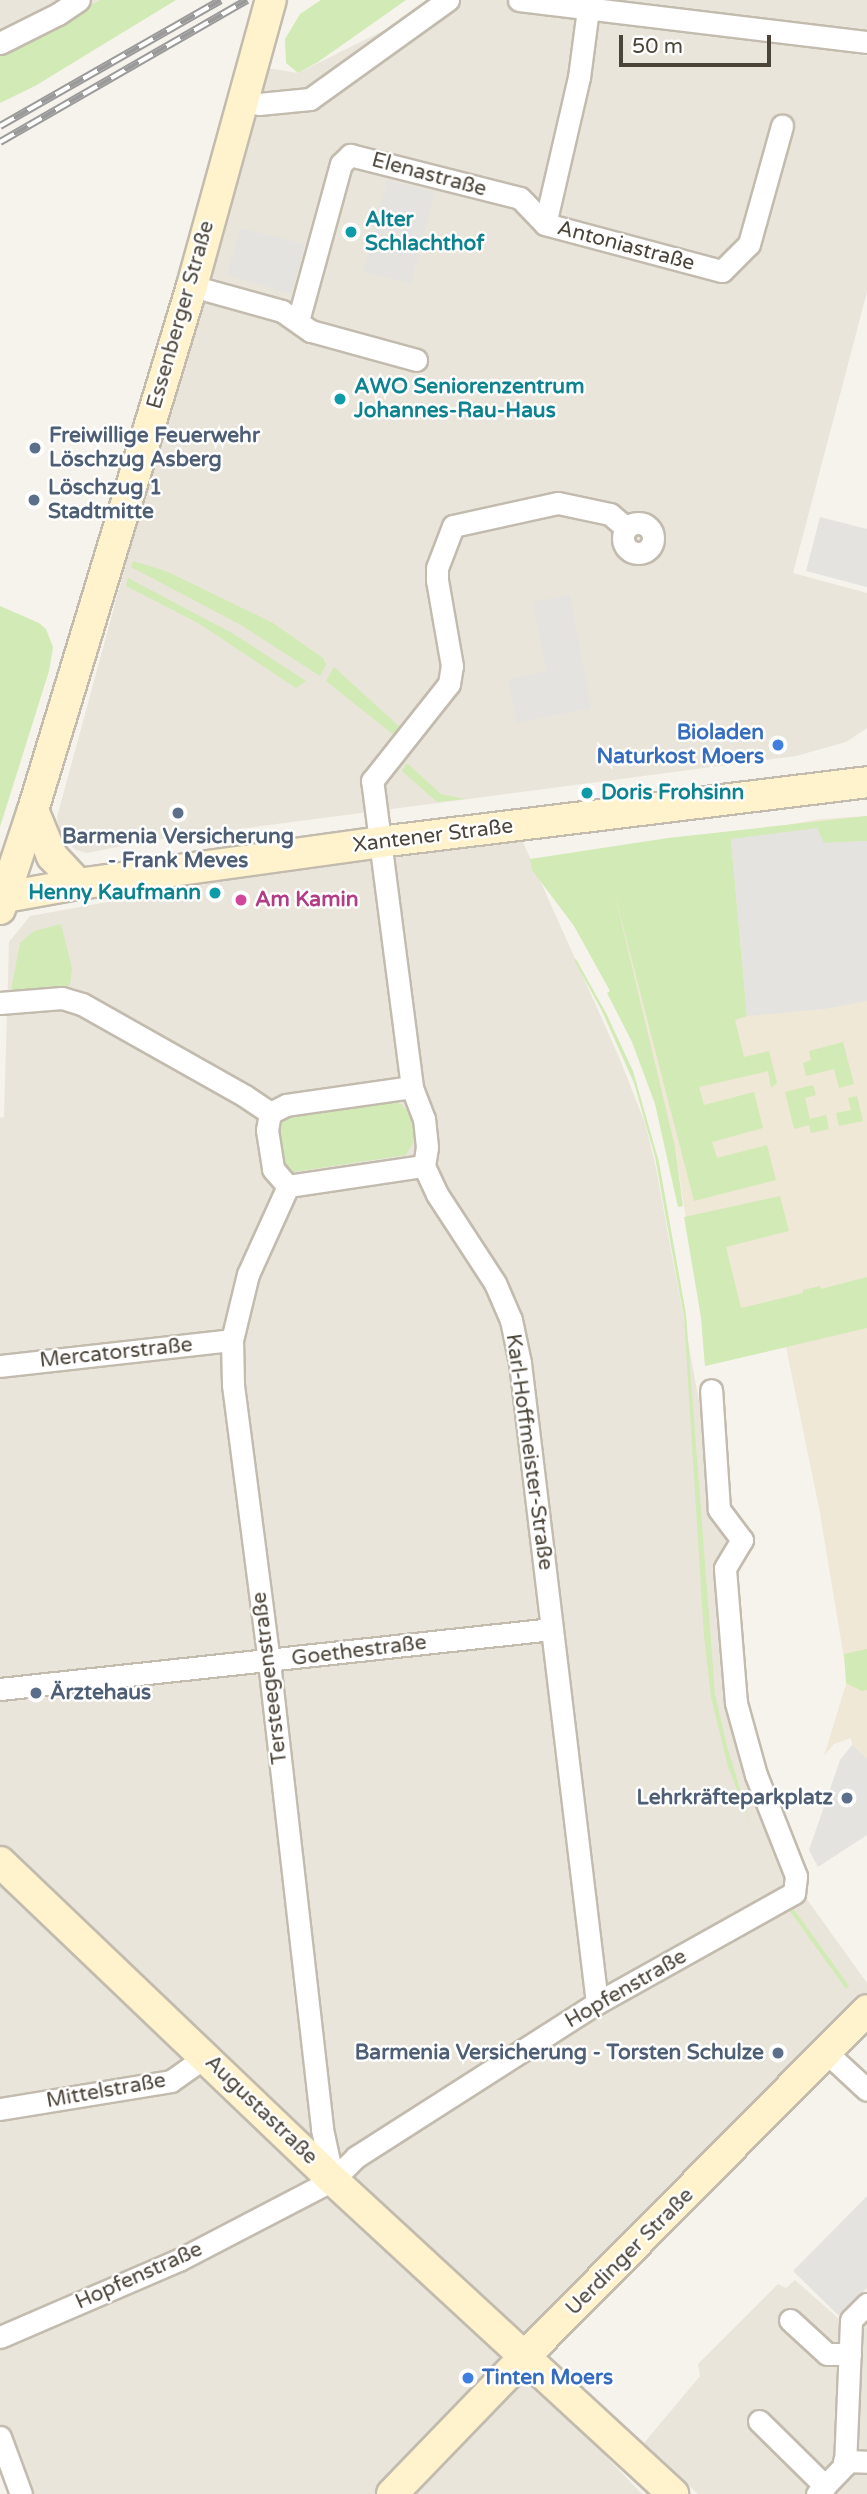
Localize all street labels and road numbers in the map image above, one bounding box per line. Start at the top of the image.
street label: Elenastraße [369,148,489,202]
street label: Antoniastraße [555,216,697,276]
street label: Essenberger Straße [142,218,220,412]
street label: Xantener Straße [351,814,515,858]
street label: Mercatorstraße [38,1332,194,1374]
street label: Karl-Hoffmeister-Straße [500,1332,558,1572]
street label: Tersteegenstraße [247,1590,293,1766]
street label: Goethestraße [290,1630,428,1672]
street label: Hopfenstraße [561,1944,691,2034]
street label: Augustastraße [200,2050,322,2170]
street label: Mittelstraße [44,2068,168,2114]
street label: Uerdinger Straße [561,2183,699,2321]
street label: Hopfenstraße [72,2237,206,2315]

